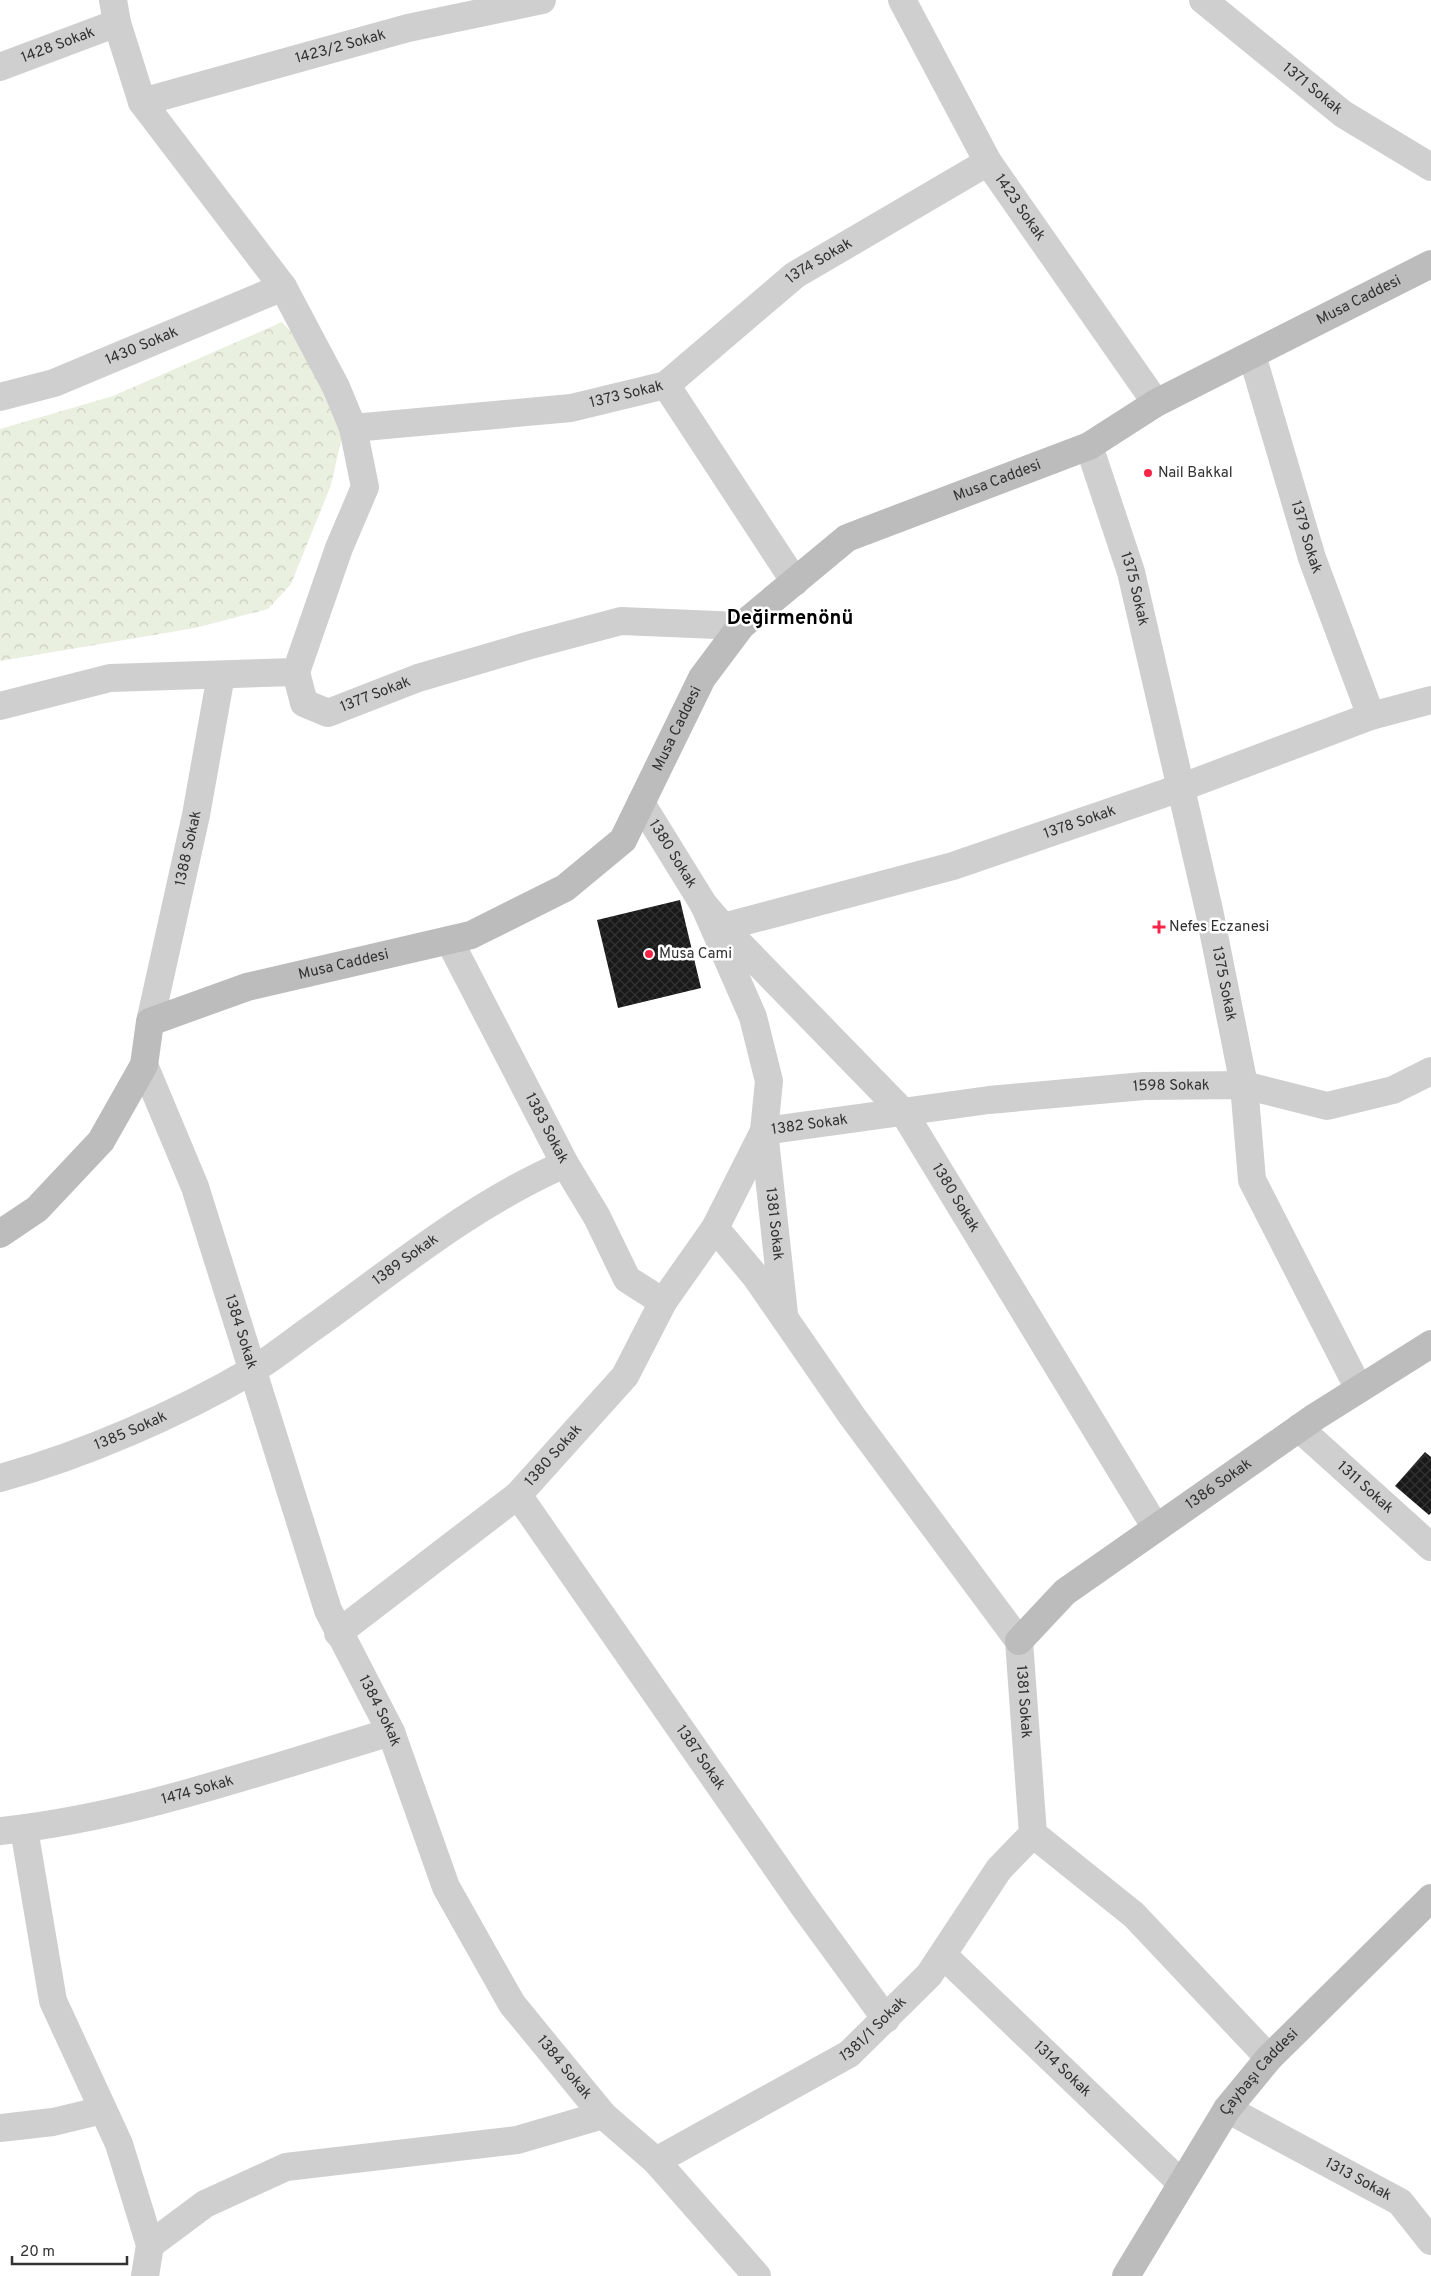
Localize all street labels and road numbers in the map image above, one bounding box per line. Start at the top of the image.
street label: 1428 Sokak [19,23,97,68]
street label: 1423/2 Sokak [293,25,388,68]
street label: 1371 Sokak [1278,59,1346,119]
street label: 1423 Sokak [990,171,1050,245]
street label: 1374 Sokak [782,234,856,288]
street label: Musa Caddesi [1313,271,1404,330]
street label: 1430 Sokak [103,322,181,370]
street label: 1373 Sokak [588,376,665,413]
street label: Musa Caddesi [951,456,1044,506]
street label: 1379 Sokak [1286,498,1327,576]
street label: 1375 Sokak [1115,549,1153,628]
street label: 1377 Sokak [338,672,414,717]
street label: Musa Caddesi [648,683,706,774]
street label: 1378 Sokak [1041,801,1118,844]
street label: 1388 Sokak [171,809,206,888]
street label: 1380 Sokak [644,816,701,892]
street label: Musa Caddesi [296,945,391,984]
street label: 1375 Sokak [1207,945,1241,1023]
street label: 1598 Sokak [1132,1076,1210,1096]
street label: 1383 Sokak [520,1090,573,1167]
street label: 1382 Sokak [770,1110,849,1139]
street label: 1380 Sokak [927,1160,984,1236]
street label: 1381 Sokak [761,1187,788,1262]
street label: 1389 Sokak [369,1230,442,1290]
street label: 1384 Sokak [220,1292,261,1371]
street label: 1385 Sokak [92,1407,170,1455]
street label: 1380 Sokak [521,1420,587,1491]
street label: 1386 Sokak [1182,1454,1256,1514]
street label: 1311 Sokak [1333,1457,1397,1518]
street label: 1381 Sokak [1011,1664,1036,1739]
street label: 1384 Sokak [354,1672,405,1749]
street label: 1387 Sokak [671,1722,730,1794]
street label: 1474 Sokak [159,1771,236,1809]
street label: 1381/1 Sokak [837,1993,911,2067]
street label: Çaybaşı Caddesi [1216,2025,1303,2119]
street label: 1384 Sokak [532,2032,596,2104]
street label: 1314 Sokak [1029,2037,1095,2101]
street label: 1313 Sokak [1321,2154,1395,2205]

